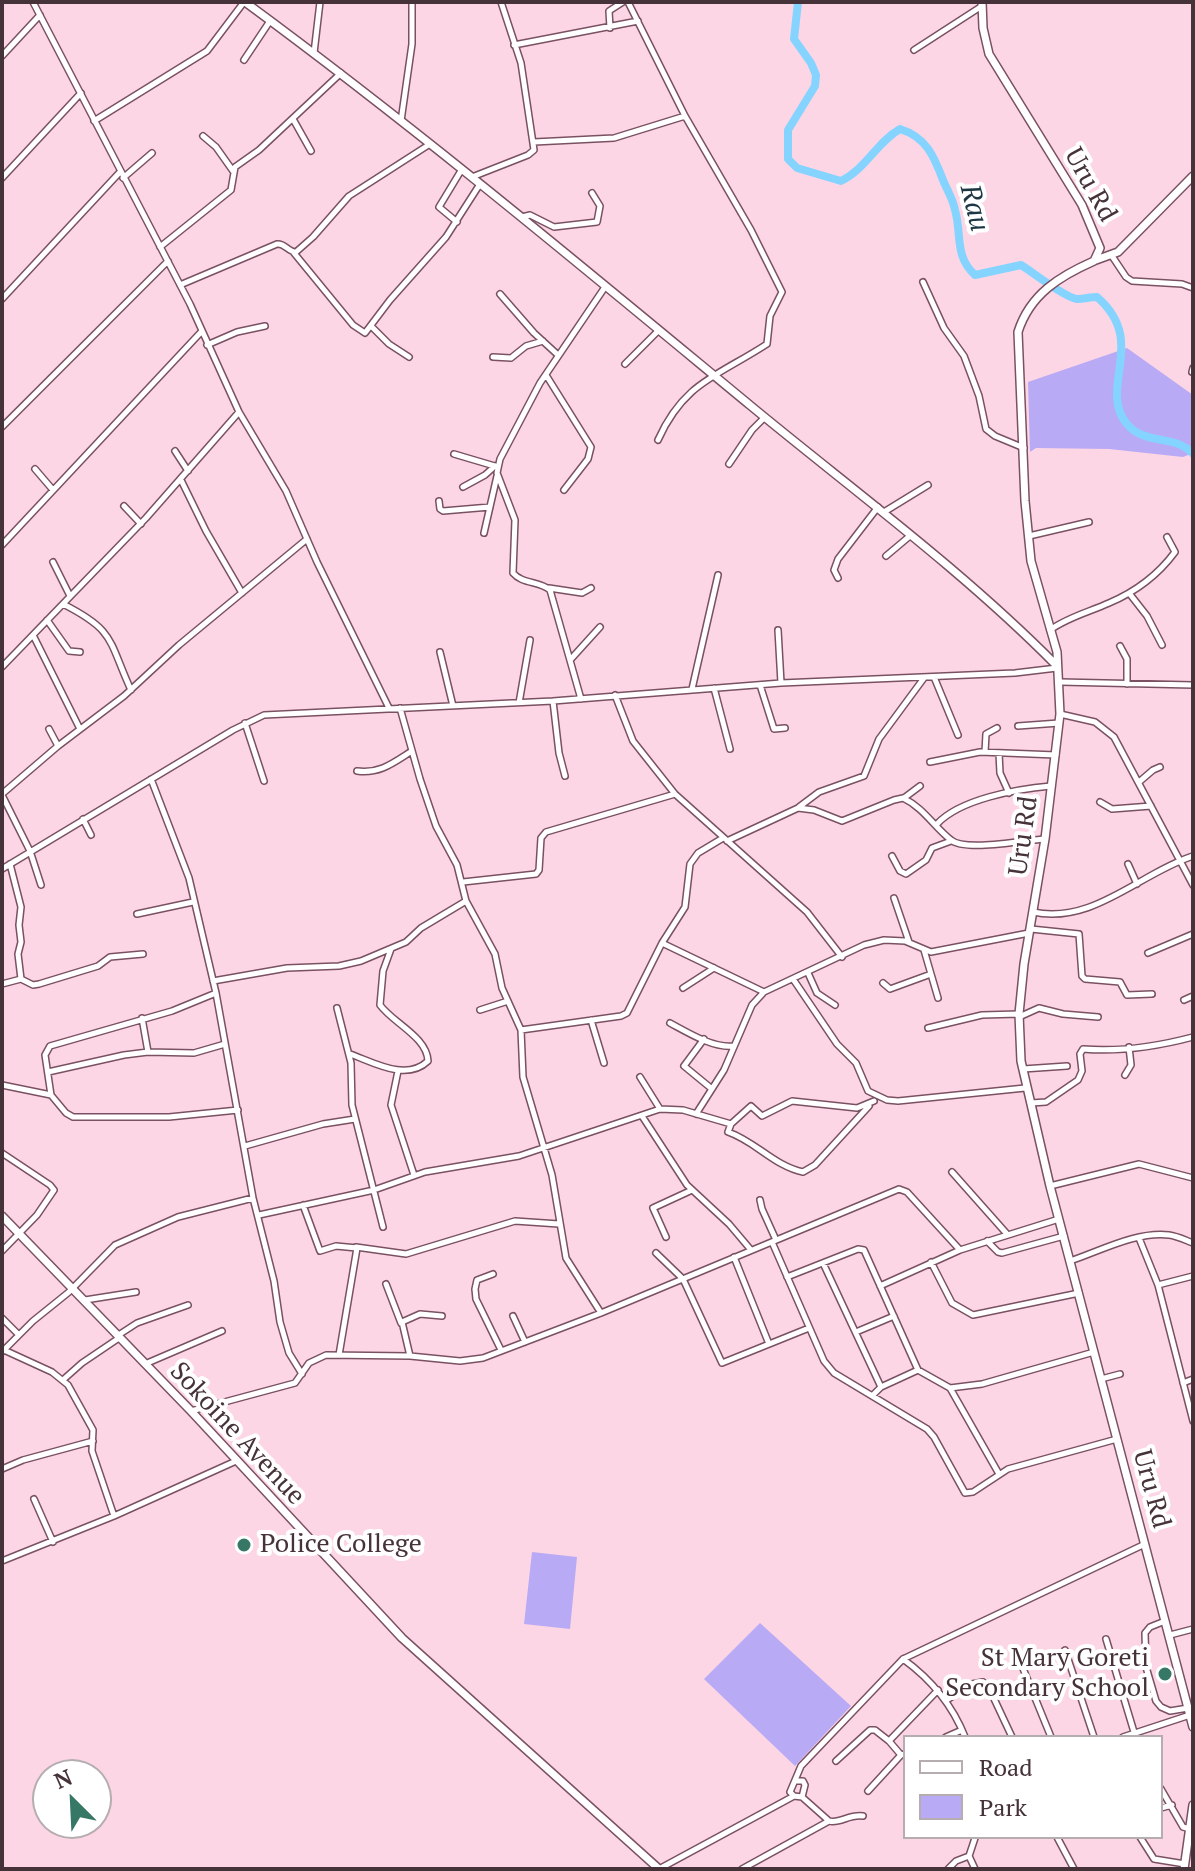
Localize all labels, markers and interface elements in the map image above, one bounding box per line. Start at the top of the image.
street label: Uru Rd [1057,143,1123,227]
water label: Rau [952,181,996,235]
street label: Uru Rd [1003,794,1045,878]
street label: Sokoine Avenue [163,1356,311,1512]
street label: Uru Rd [1126,1446,1176,1532]
place label: Police College [260,1529,422,1561]
marker: Police College [235,1536,253,1554]
place label: St Mary Goreti Secondary School [945,1643,1149,1704]
marker: St Mary Goreti Secondary School [1156,1665,1174,1683]
legend [903,1735,1163,1839]
text: Road [979,1751,1033,1783]
north arrow [32,1759,112,1839]
text: N [49,1762,76,1795]
text: Park [979,1791,1027,1823]

